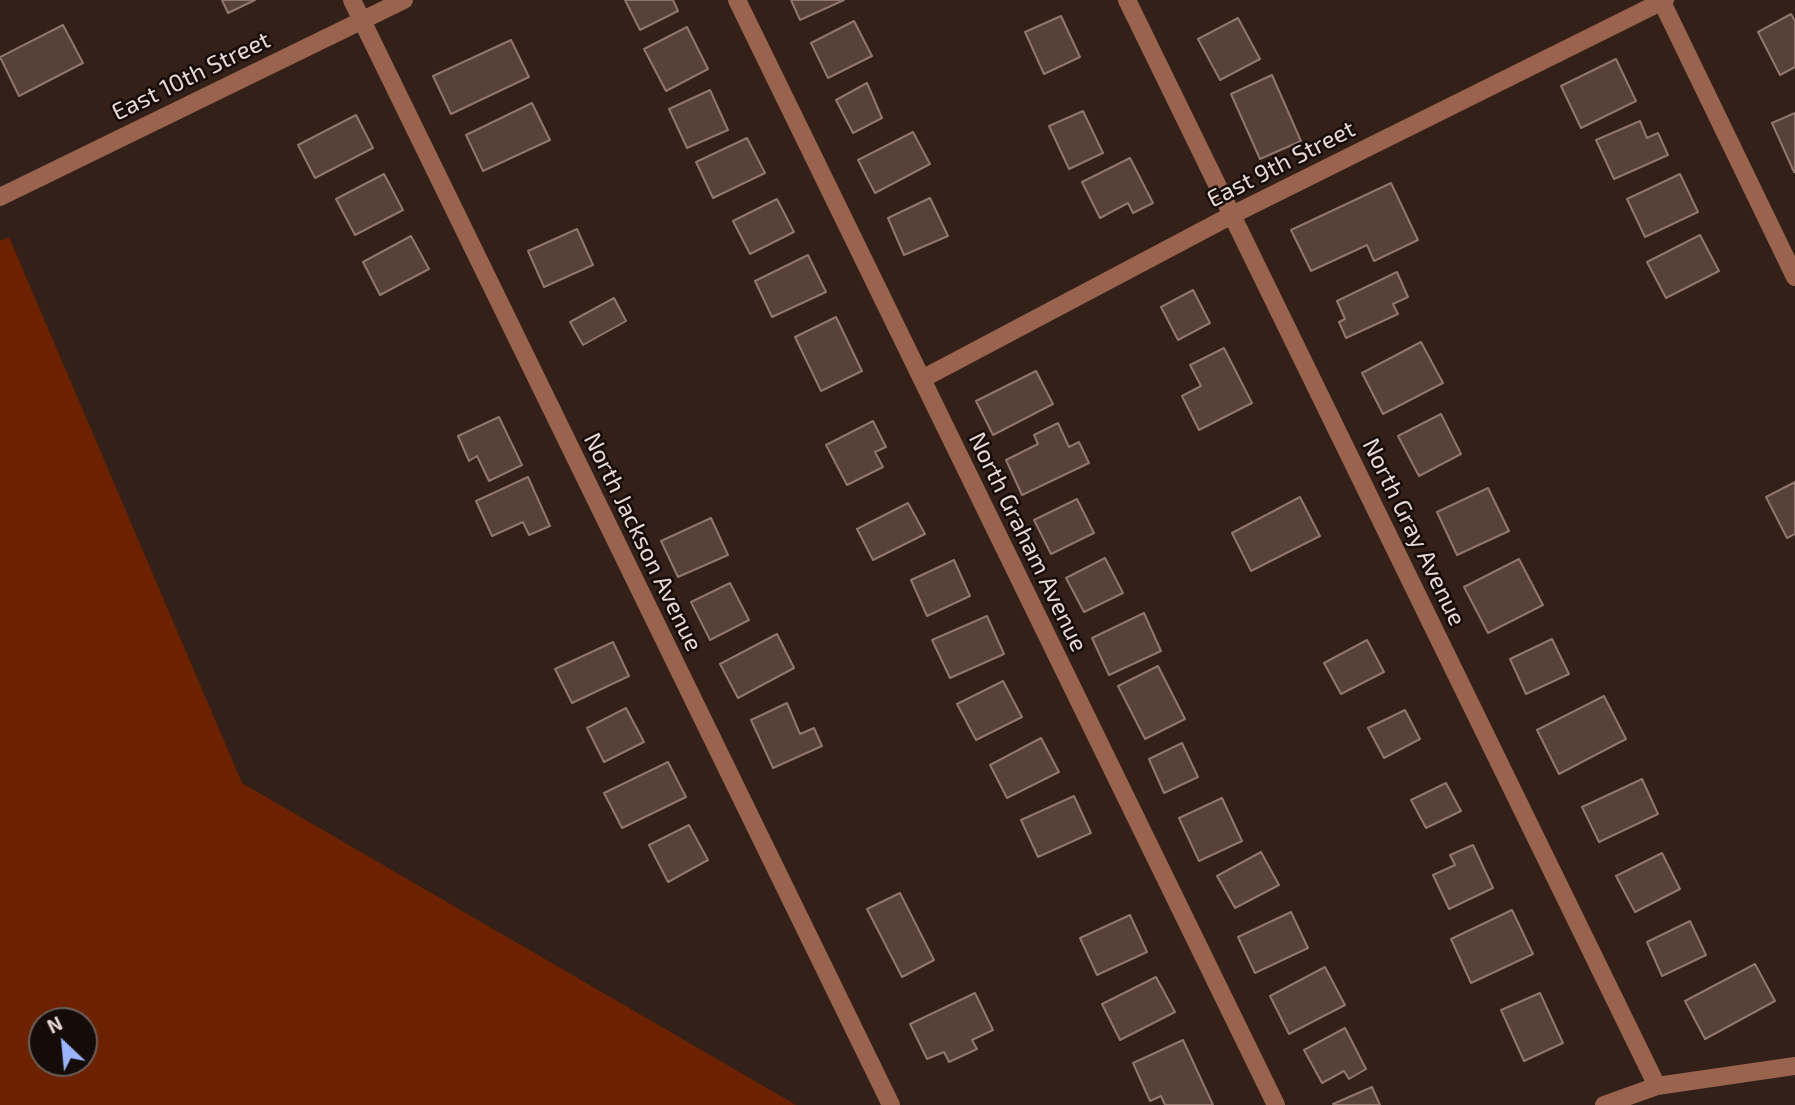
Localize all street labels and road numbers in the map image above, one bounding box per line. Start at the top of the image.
street label: East 10th Street [107,25,275,127]
street label: East 9th Street [1202,114,1360,214]
street label: North Jackson Avenue [578,428,708,656]
street label: North Graham Avenue [962,428,1094,656]
street label: North Gray Avenue [1356,434,1472,630]

